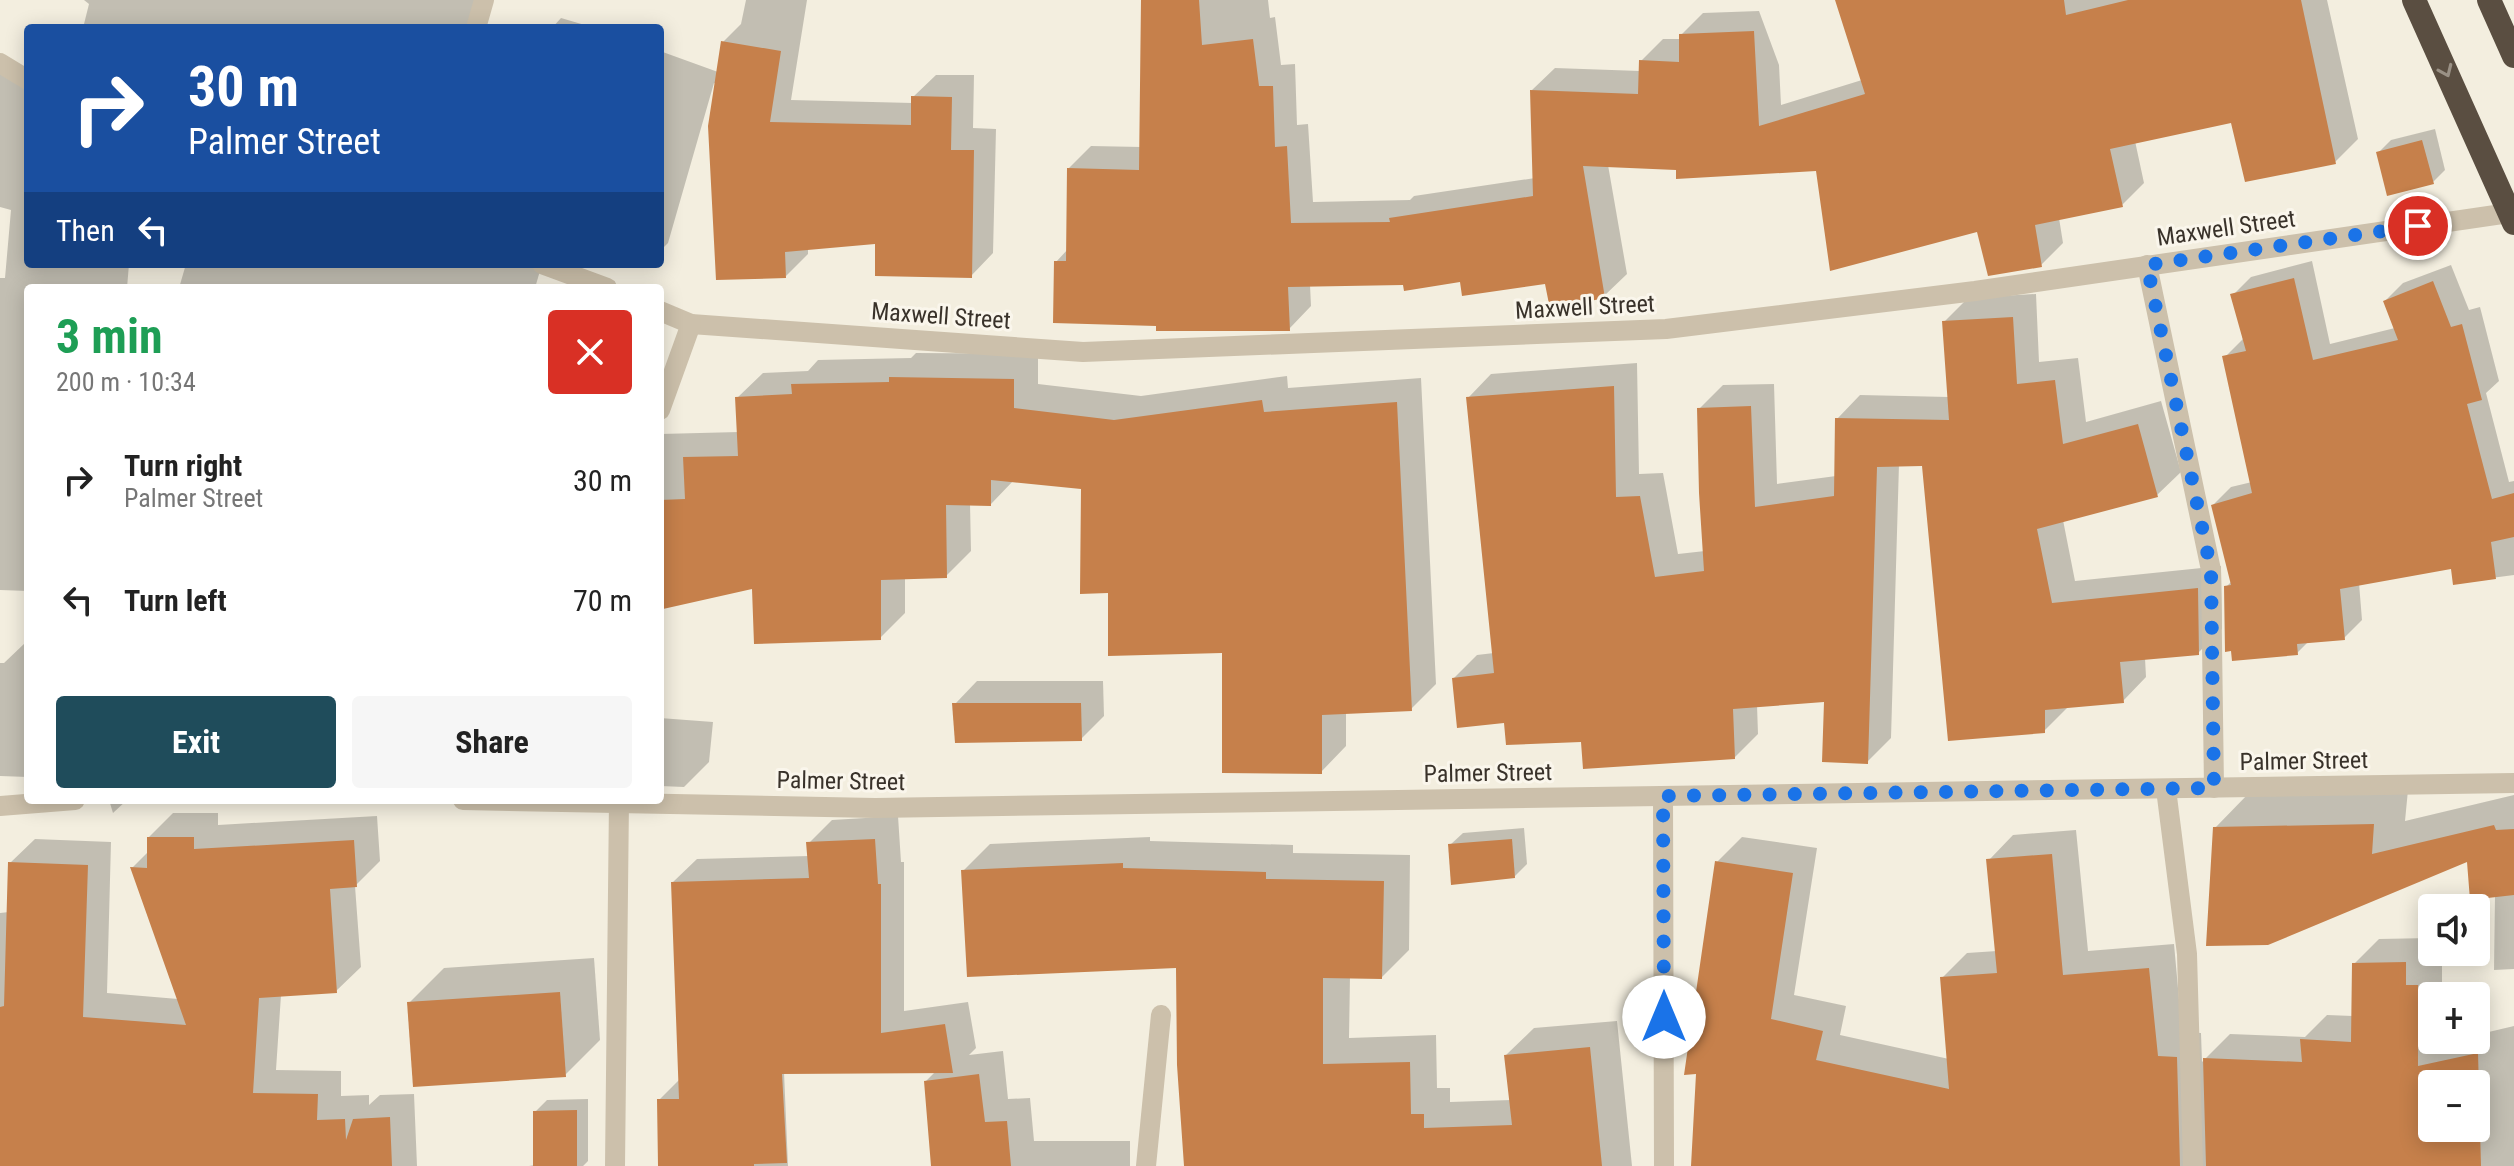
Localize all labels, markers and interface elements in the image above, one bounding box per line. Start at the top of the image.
text: 30 m [188,54,299,120]
icon: right [56,56,160,160]
one-way arrow [2436,63,2452,77]
text: Palmer Street [188,121,381,163]
pin [2384,192,2452,260]
street label: Maxwell Street [2155,204,2297,252]
icon: arrive [2396,204,2440,248]
icon: left [131,208,175,252]
text: Then [56,213,115,248]
street label: Maxwell Street [1514,289,1656,325]
street label: Maxwell Street [870,297,1012,335]
text: 3 min [56,308,163,365]
button: close [548,310,632,394]
text: 200 m · 10:34 [56,367,196,397]
text: Turn right [124,448,242,483]
icon: right [56,458,100,502]
text: 30 m [573,463,632,498]
text: Palmer Street [124,483,263,513]
icon: left [56,578,100,622]
text: Turn left [124,583,227,618]
text: 70 m [573,583,632,618]
button: Exit [56,696,336,788]
button: Share [352,696,632,788]
street label: Palmer Street [2239,746,2369,776]
street label: Palmer Street [1423,758,1553,788]
street label: Palmer Street [776,766,906,796]
map controls [2418,894,2490,1142]
button: sound [2418,894,2490,966]
position arrow [1622,975,1706,1059]
button: + [2418,982,2490,1054]
button: − [2418,1070,2490,1142]

